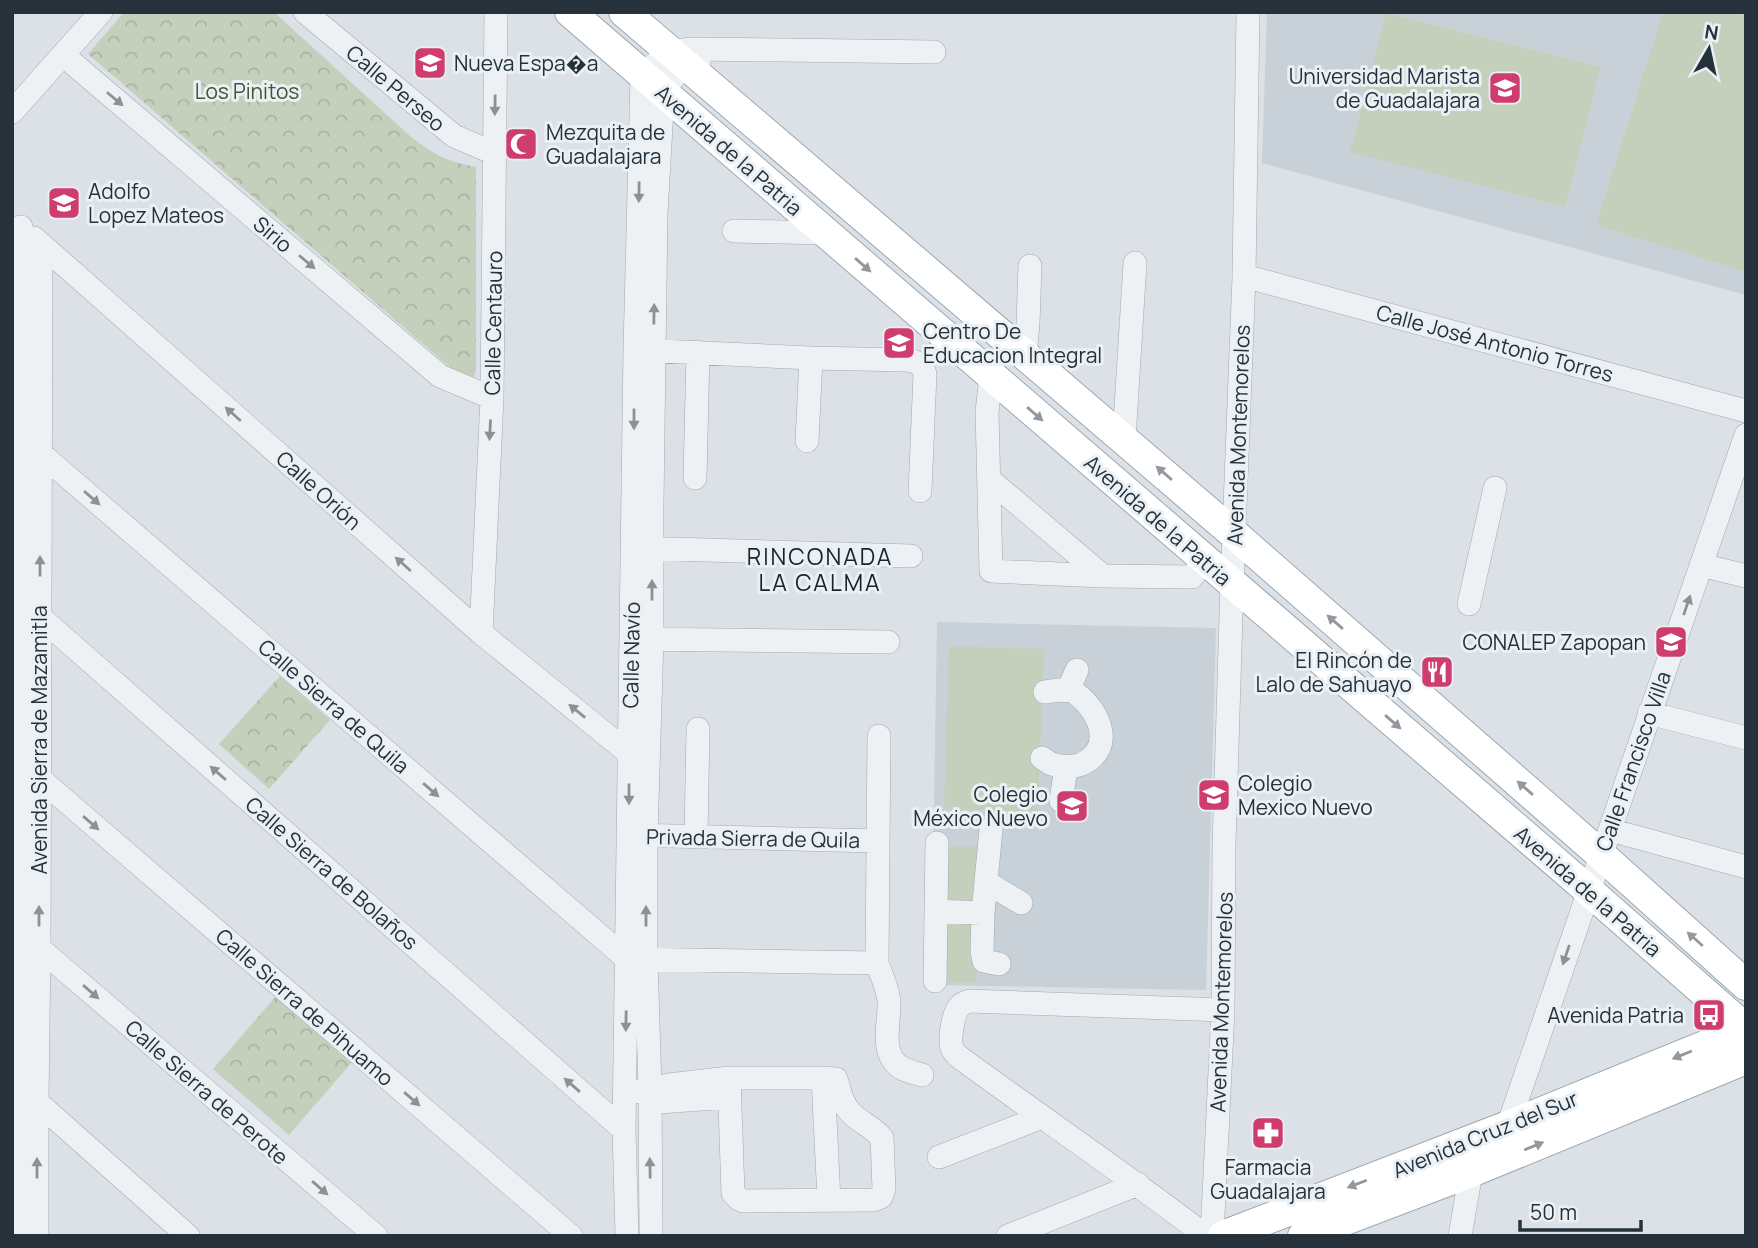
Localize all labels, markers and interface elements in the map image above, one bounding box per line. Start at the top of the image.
north arrow [1674,14,1744,84]
text: N [1703,18,1720,46]
street label: Calle Perseo [341,38,451,138]
school or university icon: Nueva Espa�a [411,44,449,82]
place label: Nueva Espa�a [454,49,598,77]
place label: Universidad Marista de Guadalajara [1289,62,1480,114]
school or university icon: Universidad Marista de Guadalajara [1486,69,1524,107]
park label: Los Pinitos [195,77,299,105]
street label: Avenida de la Patria [649,78,809,222]
one-way arrow [106,91,124,107]
one-way arrow [489,94,501,116]
place label: Mezquita de Guadalajara [546,118,665,170]
mosque icon: Mezquita de Guadalajara [502,125,540,163]
place label: Adolfo Lopez Mateos [88,177,224,229]
one-way arrow [633,181,645,203]
school or university icon: Adolfo Lopez Mateos [45,184,83,222]
street label: Sirio [248,210,298,258]
street label: Calle Centauro [478,250,508,396]
one-way arrow [298,254,316,270]
one-way arrow [854,257,872,273]
street label: Calle José Antonio Torres [1373,298,1617,388]
one-way arrow [648,302,660,324]
place label: Centro De Educacion Integral [923,317,1102,369]
school or university icon: Centro De Educacion Integral [880,324,918,362]
street label: Avenida Montemorelos [1220,324,1256,546]
one-way arrow [224,406,241,422]
one-way arrow [1026,406,1044,422]
one-way arrow [629,409,640,431]
one-way arrow [485,420,496,442]
street label: Calle Orión [270,444,368,536]
street label: Avenida de la Patria [1078,448,1238,592]
one-way arrow [1155,466,1172,481]
one-way arrow [83,490,101,506]
district label: RINCONADA LA CALMA [747,540,893,598]
one-way arrow [34,554,46,576]
one-way arrow [394,556,412,572]
one-way arrow [646,579,658,601]
one-way arrow [1682,594,1693,615]
street label: Calle Navío [616,601,646,709]
street label: Avenida Sierra de Mazamitla [25,605,53,875]
one-way arrow [1327,615,1344,630]
school or university icon: CONALEP Zapopan [1652,623,1690,661]
place label: CONALEP Zapopan [1463,628,1646,656]
street label: Calle Sierra de Quila [252,633,416,779]
place label: El Rincón de Lalo de Sahuayo [1255,646,1412,698]
restaurant icon: El Rincón de Lalo de Sahuayo [1418,653,1456,691]
street label: Calle Francisco Villa [1589,667,1677,855]
one-way arrow [568,704,585,719]
one-way arrow [1384,714,1402,730]
one-way arrow [209,765,227,781]
place label: Colegio Mexico Nuevo [1238,769,1373,821]
school or university icon: Colegio Mexico Nuevo [1195,776,1233,814]
place label: Colegio México Nuevo [913,780,1048,832]
one-way arrow [1516,780,1534,796]
one-way arrow [423,782,440,797]
one-way arrow [623,783,635,805]
school or university icon: Colegio México Nuevo [1053,787,1091,825]
street label: Calle Sierra de Bolaños [240,790,424,956]
one-way arrow [82,815,100,831]
street label: Avenida de la Patria [1508,819,1668,963]
street label: Privada Sierra de Quila [646,822,860,854]
street label: Avenida Montemorelos [1203,891,1239,1113]
one-way arrow [33,904,45,926]
one-way arrow [640,904,652,926]
street label: Calle Sierra de Pihuamo [210,922,400,1092]
one-way arrow [1687,932,1704,948]
one-way arrow [1560,944,1571,965]
one-way arrow [82,984,100,1000]
bus stop icon: Avenida Patria [1690,996,1728,1034]
place label: Avenida Patria [1547,1001,1684,1029]
one-way arrow [620,1010,632,1032]
street label: Calle Sierra de Perote [119,1013,295,1171]
one-way arrow [1672,1049,1693,1060]
one-way arrow [564,1078,581,1093]
street label: Avenida Cruz del Sur [1388,1084,1582,1184]
one-way arrow [403,1091,421,1107]
pharmacy icon: Farmacia Guadalajara [1249,1114,1287,1152]
one-way arrow [1524,1140,1544,1152]
place label: Farmacia Guadalajara [1210,1153,1326,1205]
one-way arrow [31,1156,43,1178]
one-way arrow [644,1156,656,1178]
one-way arrow [1346,1179,1367,1190]
one-way arrow [311,1180,328,1195]
scale bar [1520,1188,1641,1232]
text: 50 m [1530,1198,1577,1226]

